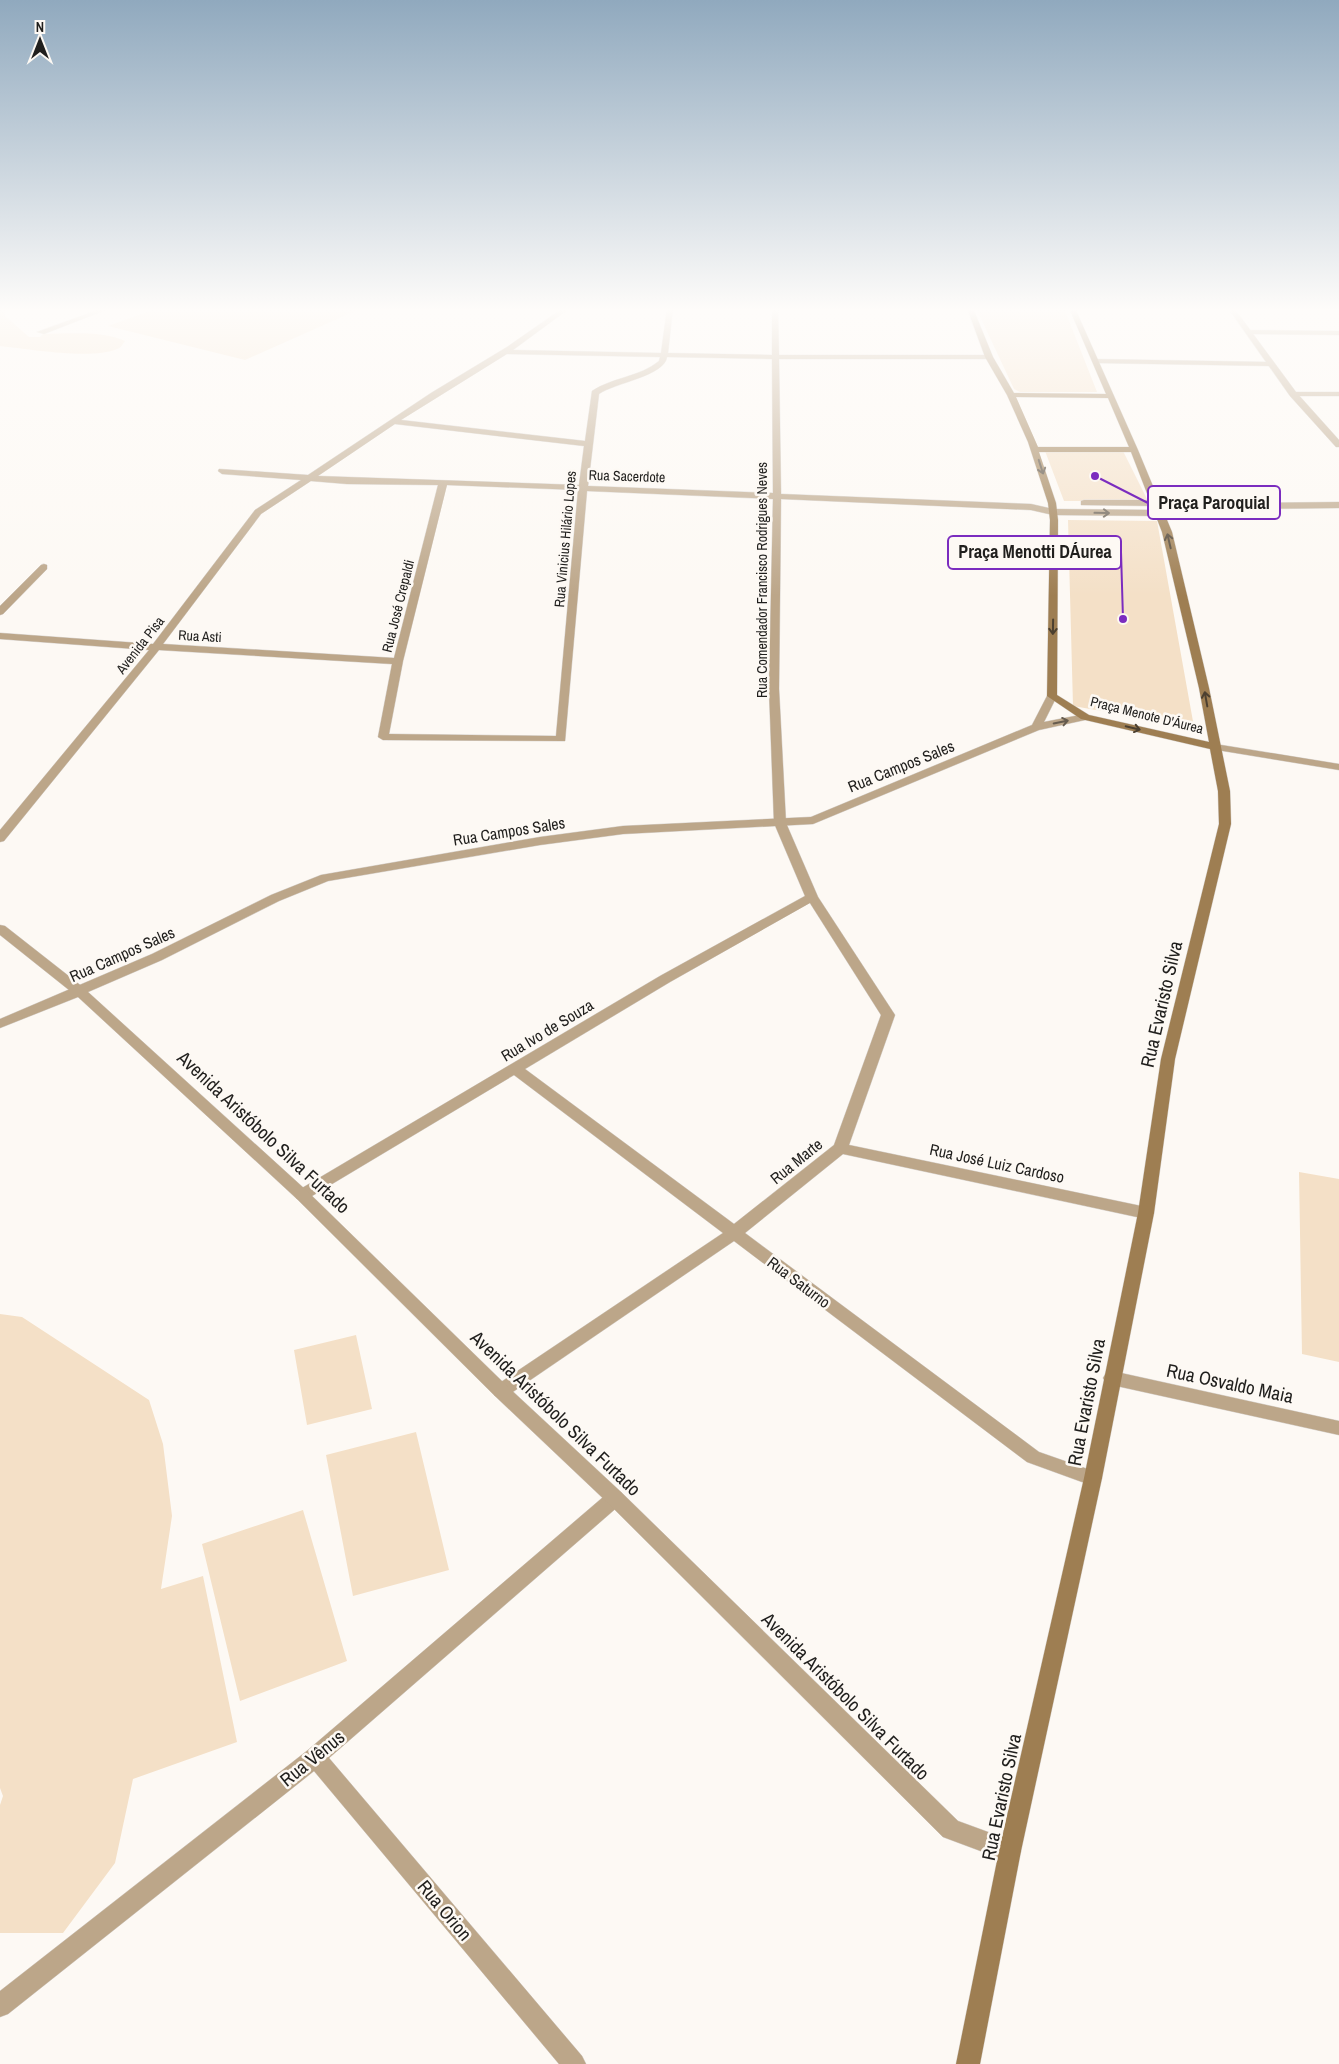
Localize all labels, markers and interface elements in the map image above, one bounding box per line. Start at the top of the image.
north arrow [15,15,65,65]
text: N [36,18,44,36]
one-way arrow [1036,458,1046,474]
street label: Rua Comendador Francisco Rodrigues Neves [753,462,771,698]
street label: Rua Sacerdote [588,466,666,486]
street label: Rua Vinicius Hilário Lopes [550,470,580,608]
callout: Praça Paroquial [1148,486,1280,519]
text: Praça Paroquial [1158,490,1270,515]
one-way arrow [1093,508,1109,518]
one-way arrow [1164,533,1173,549]
callout: Praça Menotti DÁurea [948,536,1121,569]
text: Praça Menotti DÁurea [958,539,1112,564]
street label: Rua José Crepaldi [378,558,418,654]
street label: Avenida Pisa [111,612,168,678]
one-way arrow [1048,618,1058,635]
street label: Rua Asti [178,626,222,646]
one-way arrow [1201,691,1210,707]
street label: Praça Menote D'Áurea [1089,692,1206,738]
one-way arrow [1052,717,1068,727]
one-way arrow [1124,724,1140,733]
street label: Rua Campos Sales [844,735,958,797]
street label: Rua Campos Sales [451,811,567,851]
street label: Rua Campos Sales [66,921,178,987]
street label: Rua Evaristo Silva [1134,938,1188,1070]
street label: Rua Ivo de Souza [497,993,598,1066]
street label: Avenida Aristóbolo Silva Furtado [171,1044,356,1219]
street label: Rua Marte [765,1133,827,1189]
street label: Rua José Luiz Cardoso [928,1138,1066,1188]
street label: Rua Saturno [763,1251,835,1313]
street label: Avenida Aristóbolo Silva Furtado [464,1324,647,1501]
street label: Rua Evaristo Silva [1061,1336,1111,1468]
street label: Rua Osvaldo Maia [1164,1357,1296,1409]
street label: Avenida Aristóbolo Silva Furtado [756,1606,936,1786]
street label: Rua Vênus [274,1724,350,1792]
street label: Rua Evaristo Silva [975,1731,1027,1863]
street label: Rua Orion [412,1874,478,1946]

